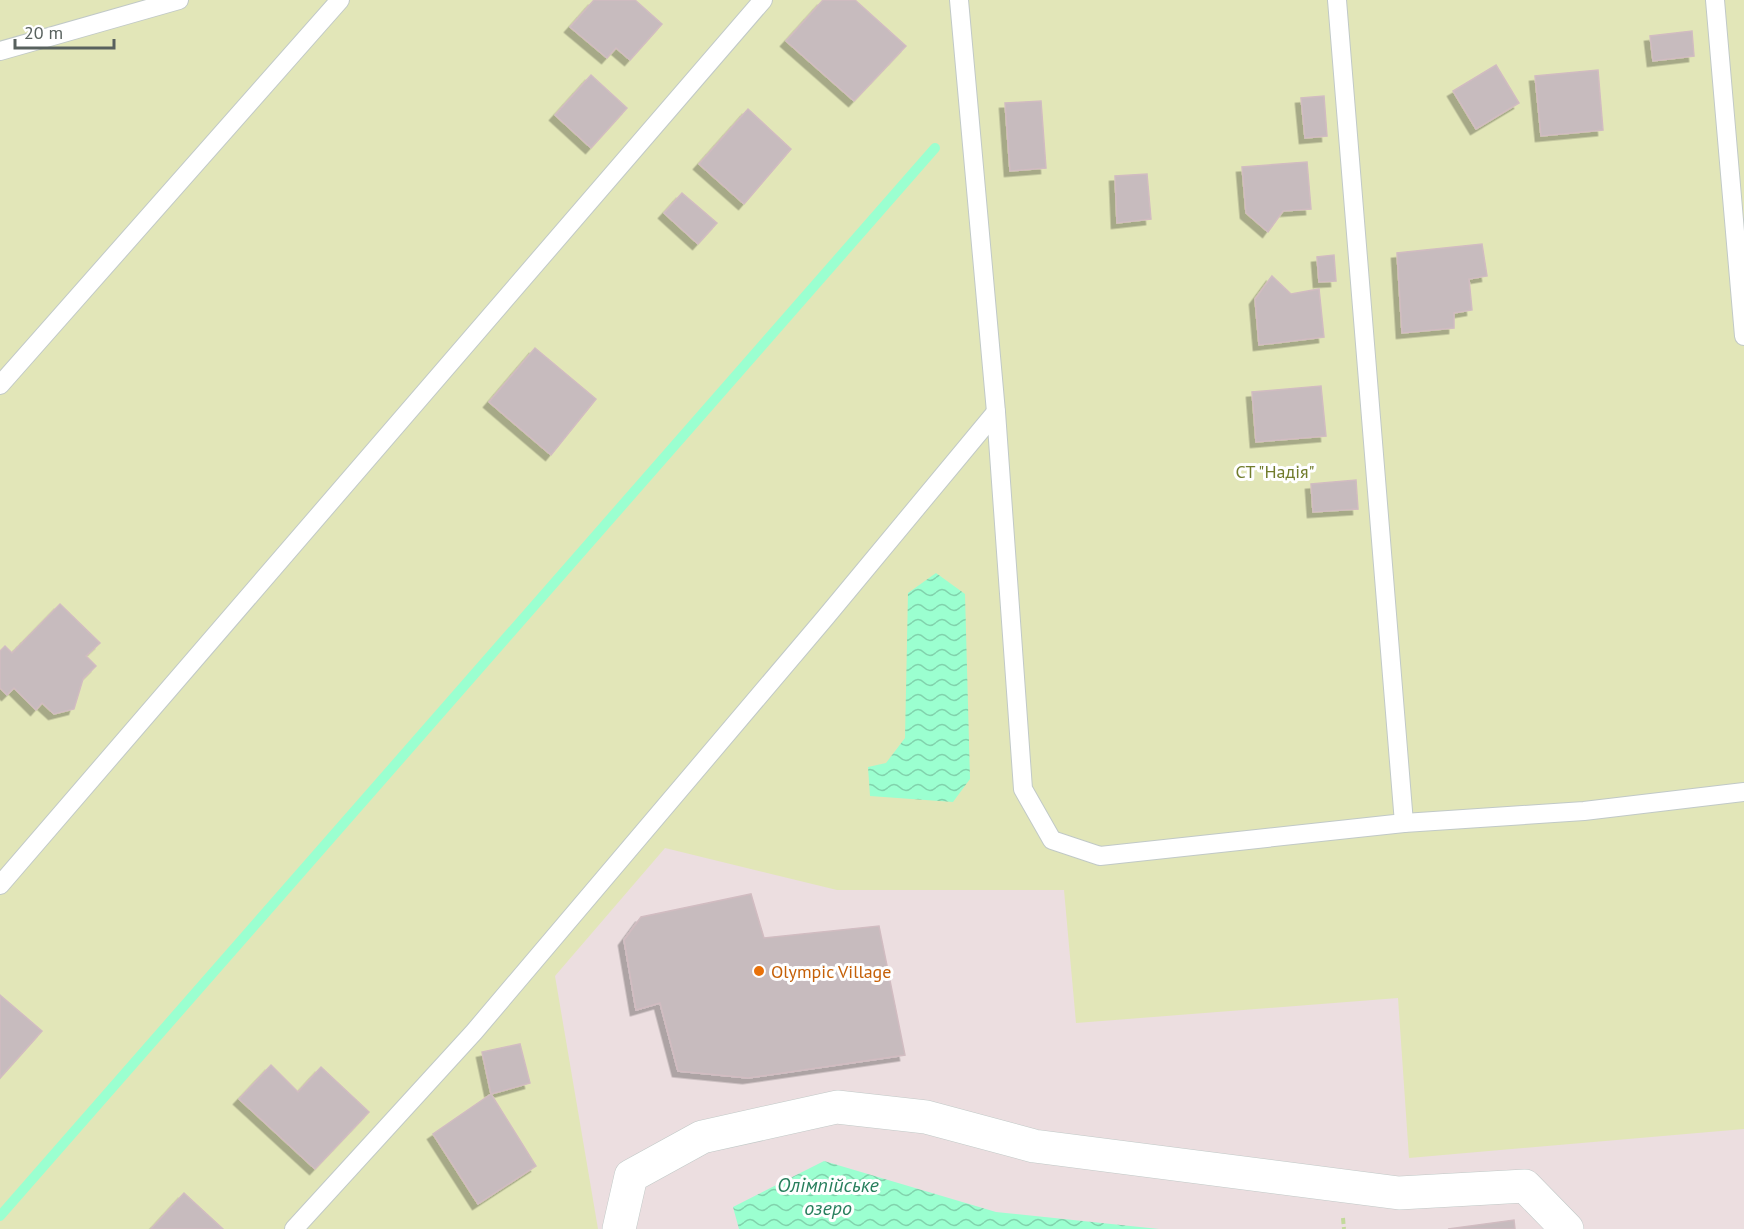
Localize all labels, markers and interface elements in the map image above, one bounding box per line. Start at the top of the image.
scale bar [15,12,114,50]
text: 20 m [24,21,63,44]
park label: СТ "Надія" [1235,460,1315,483]
place label: Olympic Village [771,960,891,983]
marker: Olympic Village [752,964,766,978]
water label: Олімпійське озеро [777,1172,880,1221]

